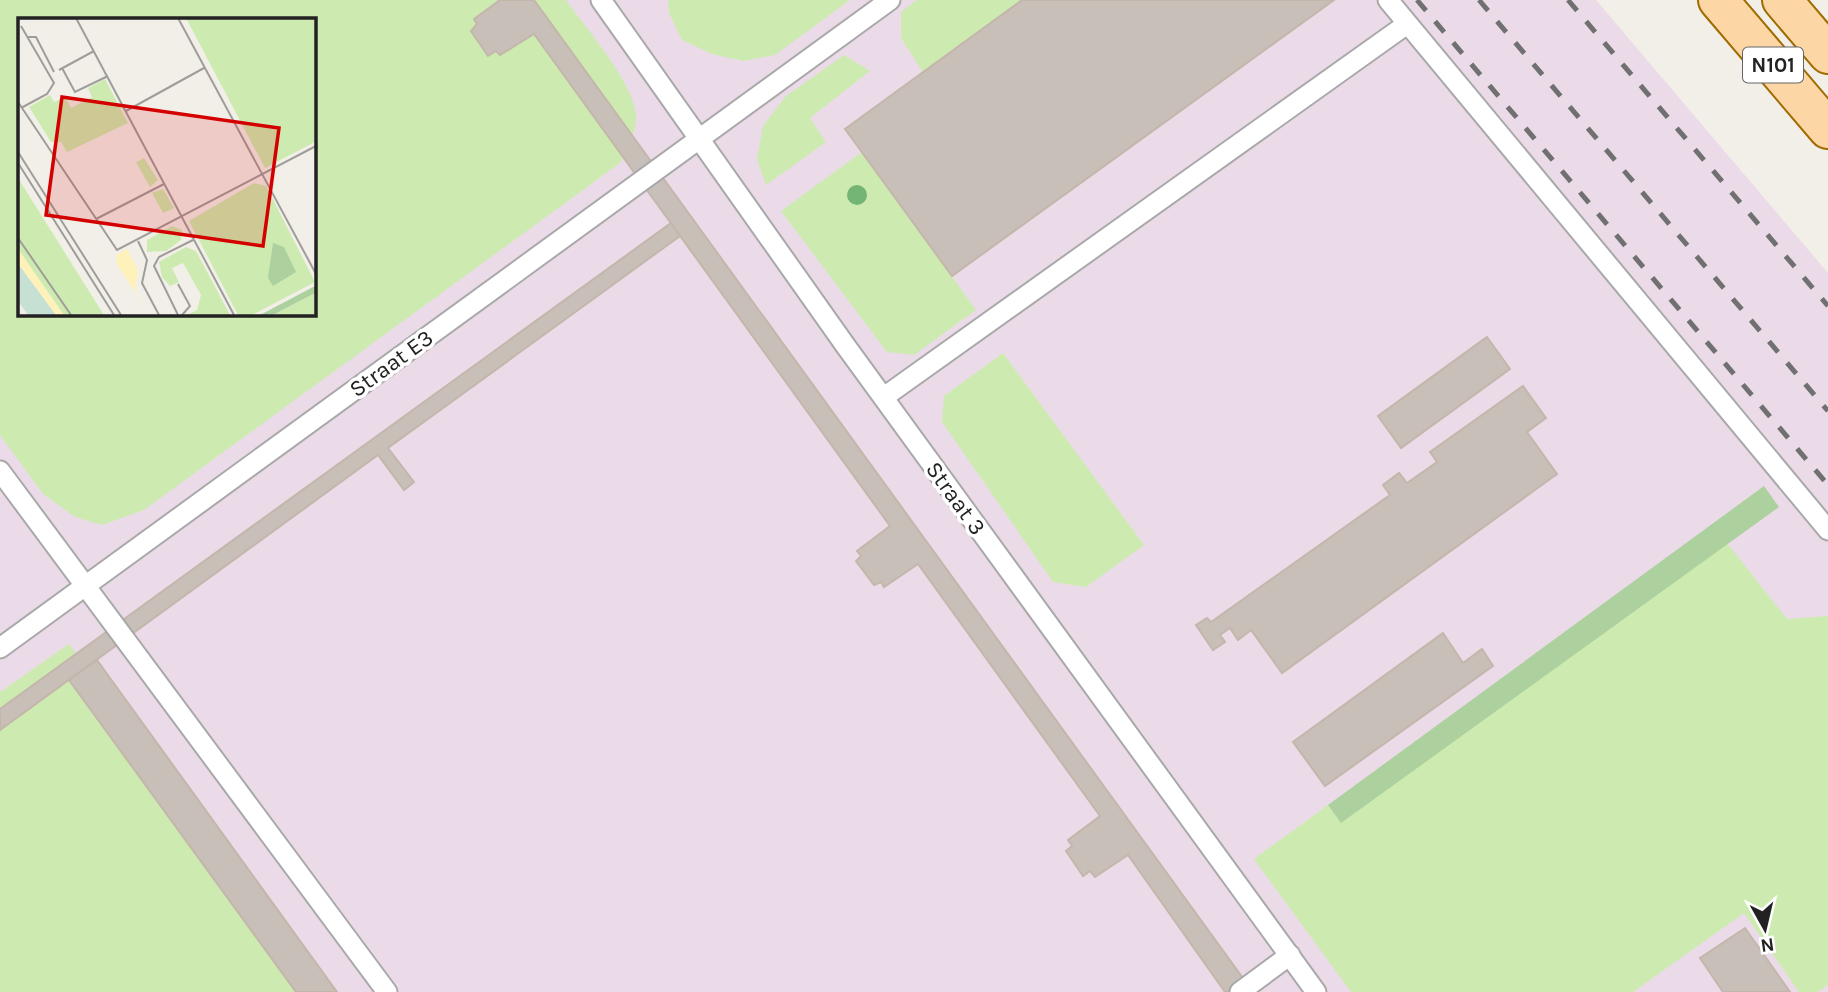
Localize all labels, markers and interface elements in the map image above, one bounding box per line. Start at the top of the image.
inset map [18,18,315,315]
road number: N101 [1743,48,1803,82]
street label: Straat E3 [344,324,438,403]
street label: Straat 3 [920,456,991,540]
north arrow [1730,894,1800,964]
text: N [1759,933,1776,957]

